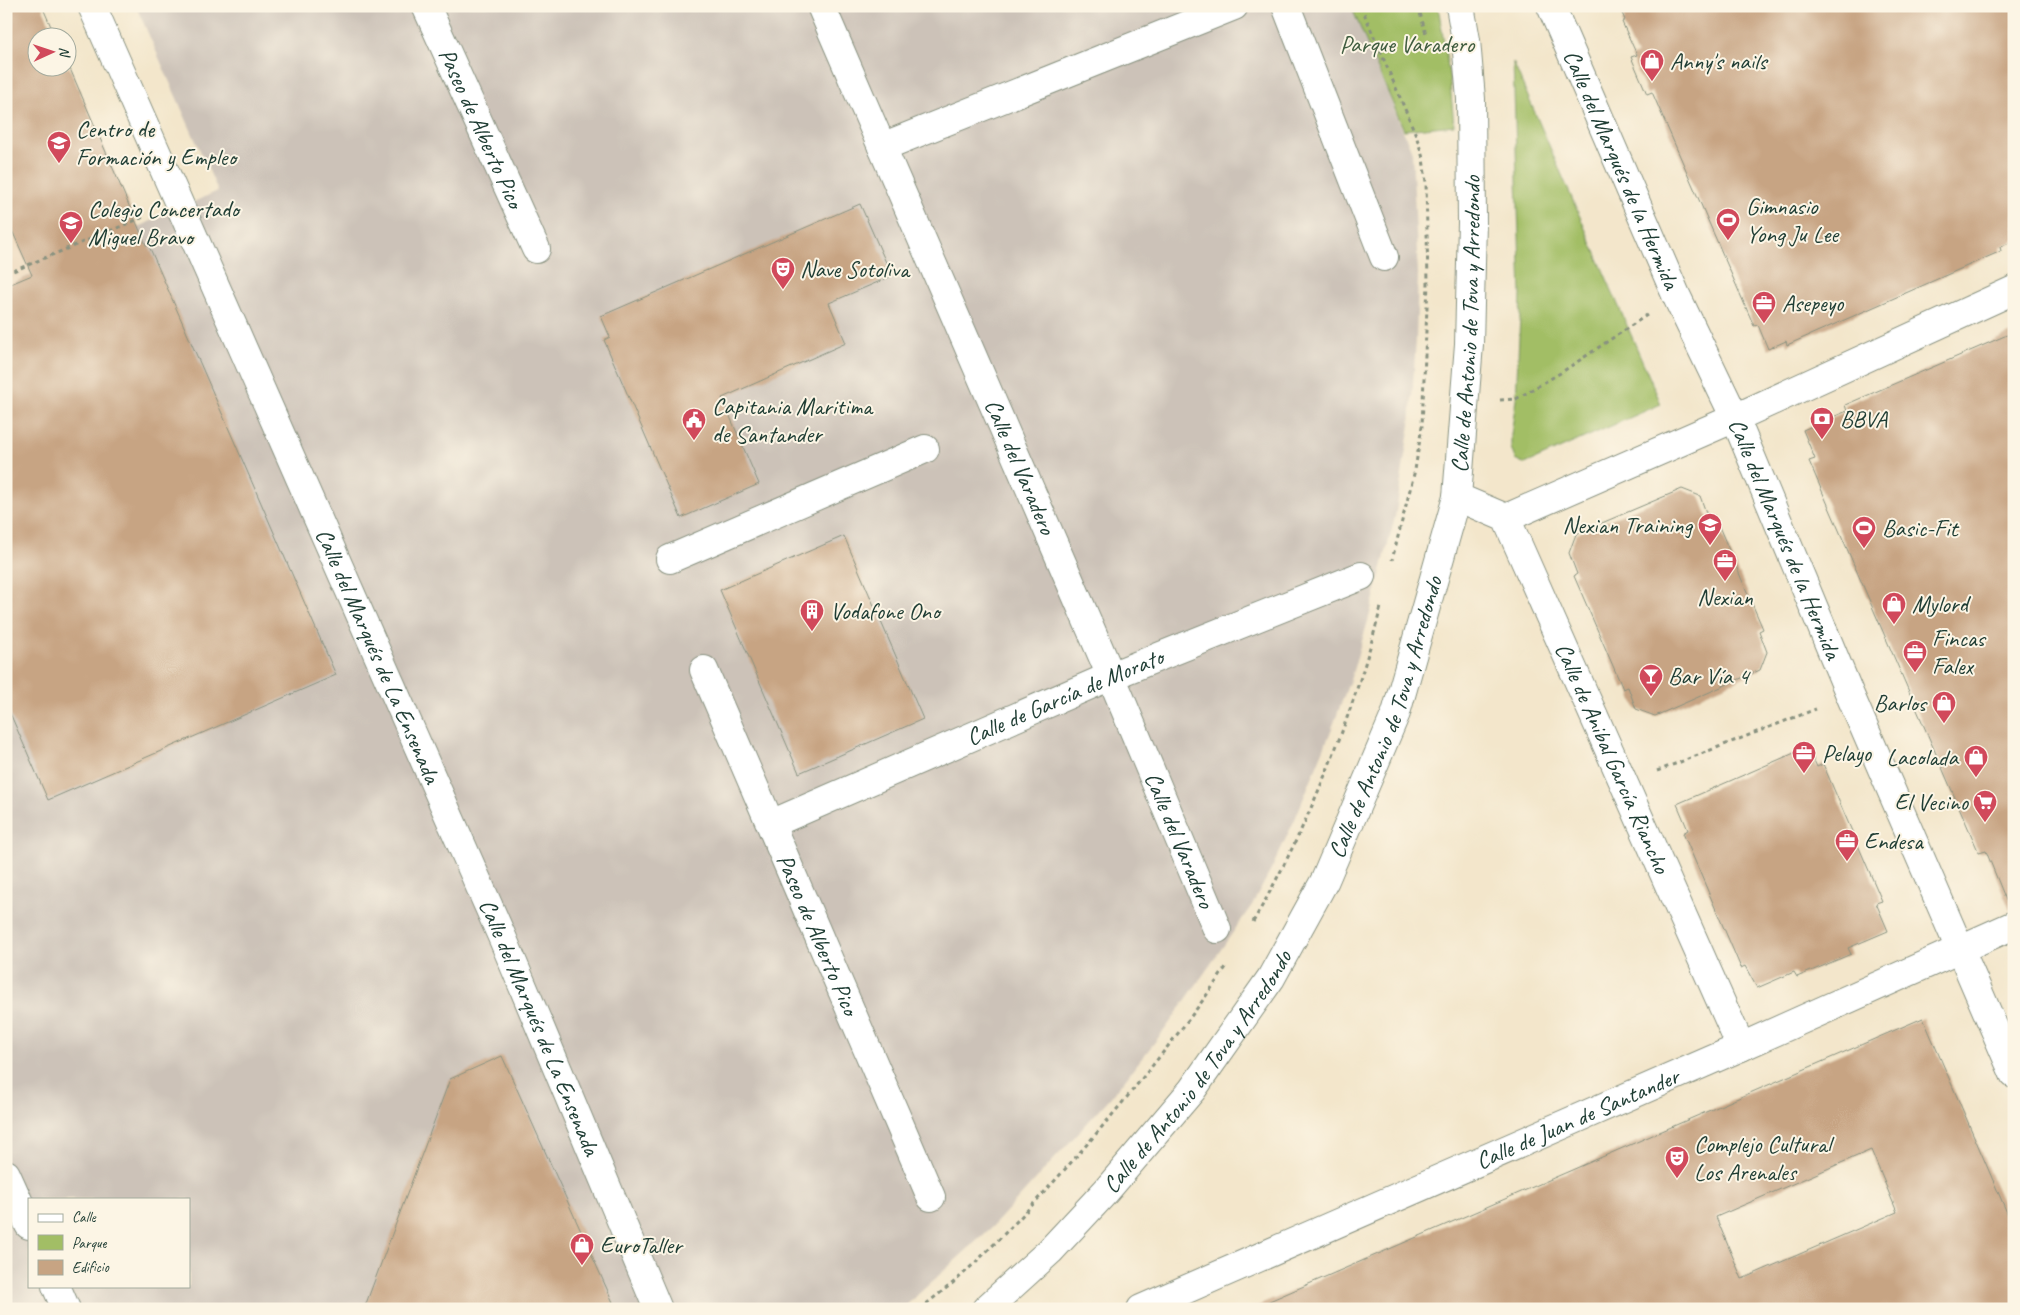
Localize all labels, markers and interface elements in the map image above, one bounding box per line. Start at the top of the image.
north arrow [28,28,78,78]
park label: Parque Varadero [1340,29,1476,59]
street label: Paseo de Alberto Pico [432,43,531,215]
street label: Calle del Marqués de la Hermida [1557,45,1687,295]
place label: Anny's nails [1670,46,1769,76]
text: N [56,47,73,58]
shop icon: Anny's nails [1639,48,1665,82]
place label: Centro de Formación y Empleo [76,114,238,172]
school or university icon: Centro de Formación y Empleo [46,130,72,164]
street label: Calle de Antonio de Tova y Arredondo [1444,174,1487,474]
place label: Gimnasio Yong Ju Lee [1746,191,1840,249]
place label: Colegio Concertado Miguel Bravo [88,194,241,252]
sports icon: Gimnasio Yong Ju Lee [1715,207,1741,241]
school or university icon: Colegio Concertado Miguel Bravo [58,210,84,244]
place label: Nave Sotoliva [800,254,911,284]
theatre icon: Nave Sotoliva [770,256,796,290]
place label: Asepeyo [1782,288,1845,318]
office icon: Asepeyo [1751,290,1777,324]
place label: Capitania Maritima de Santander [712,391,874,449]
street label: Calle del Varadero [978,394,1063,540]
place label: BBVA [1840,404,1888,434]
bank icon: BBVA [1809,406,1835,440]
public building icon: Capitania Maritima de Santander [681,407,707,441]
street label: Calle del Marqués de la Hermida [1722,414,1849,665]
place label: Nexian Training [1562,510,1693,540]
school or university icon: Nexian Training [1697,512,1723,546]
place label: Basic-Fit [1882,513,1960,543]
sports icon: Basic-Fit [1851,515,1877,549]
street label: Calle del Marqués de La Ensenada [309,524,448,789]
office icon: Nexian [1712,548,1738,582]
street label: Calle de Antonio de Tova y Arredondo [1321,572,1449,862]
place label: Nexian [1697,582,1753,612]
place label: Mylord [1912,589,1971,619]
shop icon: Mylord [1881,591,1907,625]
place label: Vodafone Ono [830,596,942,626]
building icon: Vodafone Ono [799,598,825,632]
place label: Fincas Falex [1932,623,1986,681]
street label: Calle de Anibal García Riancho [1548,638,1678,879]
office icon: Fincas Falex [1902,639,1928,673]
street label: Calle de García de Morato [962,641,1170,752]
place label: Bar Vía 4 [1668,661,1751,691]
bar icon: Bar Vía 4 [1638,663,1664,697]
place label: Barlos [1874,688,1928,718]
shop icon: Barlos [1931,690,1957,724]
place label: Pelayo [1822,738,1873,768]
office icon: Pelayo [1791,740,1817,774]
place label: Lacolada [1886,742,1960,772]
shop icon: Lacolada [1963,744,1989,778]
street label: Calle del Varadero [1138,768,1222,914]
place label: El Vecino [1894,787,1970,817]
supermarket icon: El Vecino [1972,789,1998,823]
place label: Endesa [1864,826,1924,856]
office icon: Endesa [1834,828,1860,862]
street label: Paseo de Alberto Pico [770,849,867,1022]
street label: Calle del Marqués de La Ensenada [472,894,607,1161]
street label: Calle de Antonio de Tova y Arredondo [1096,944,1299,1199]
street label: Calle de Juan de Santander [1471,1060,1686,1176]
place label: Complejo Cultural Los Arenales [1694,1129,1835,1187]
theatre icon: Complejo Cultural Los Arenales [1664,1145,1690,1179]
legend [28,1198,190,1288]
text: Calle [72,1208,97,1227]
place label: EuroTaller [600,1230,684,1260]
shop icon: EuroTaller [569,1232,595,1266]
text: Parque [72,1234,108,1253]
text: Edificio [72,1258,110,1277]

